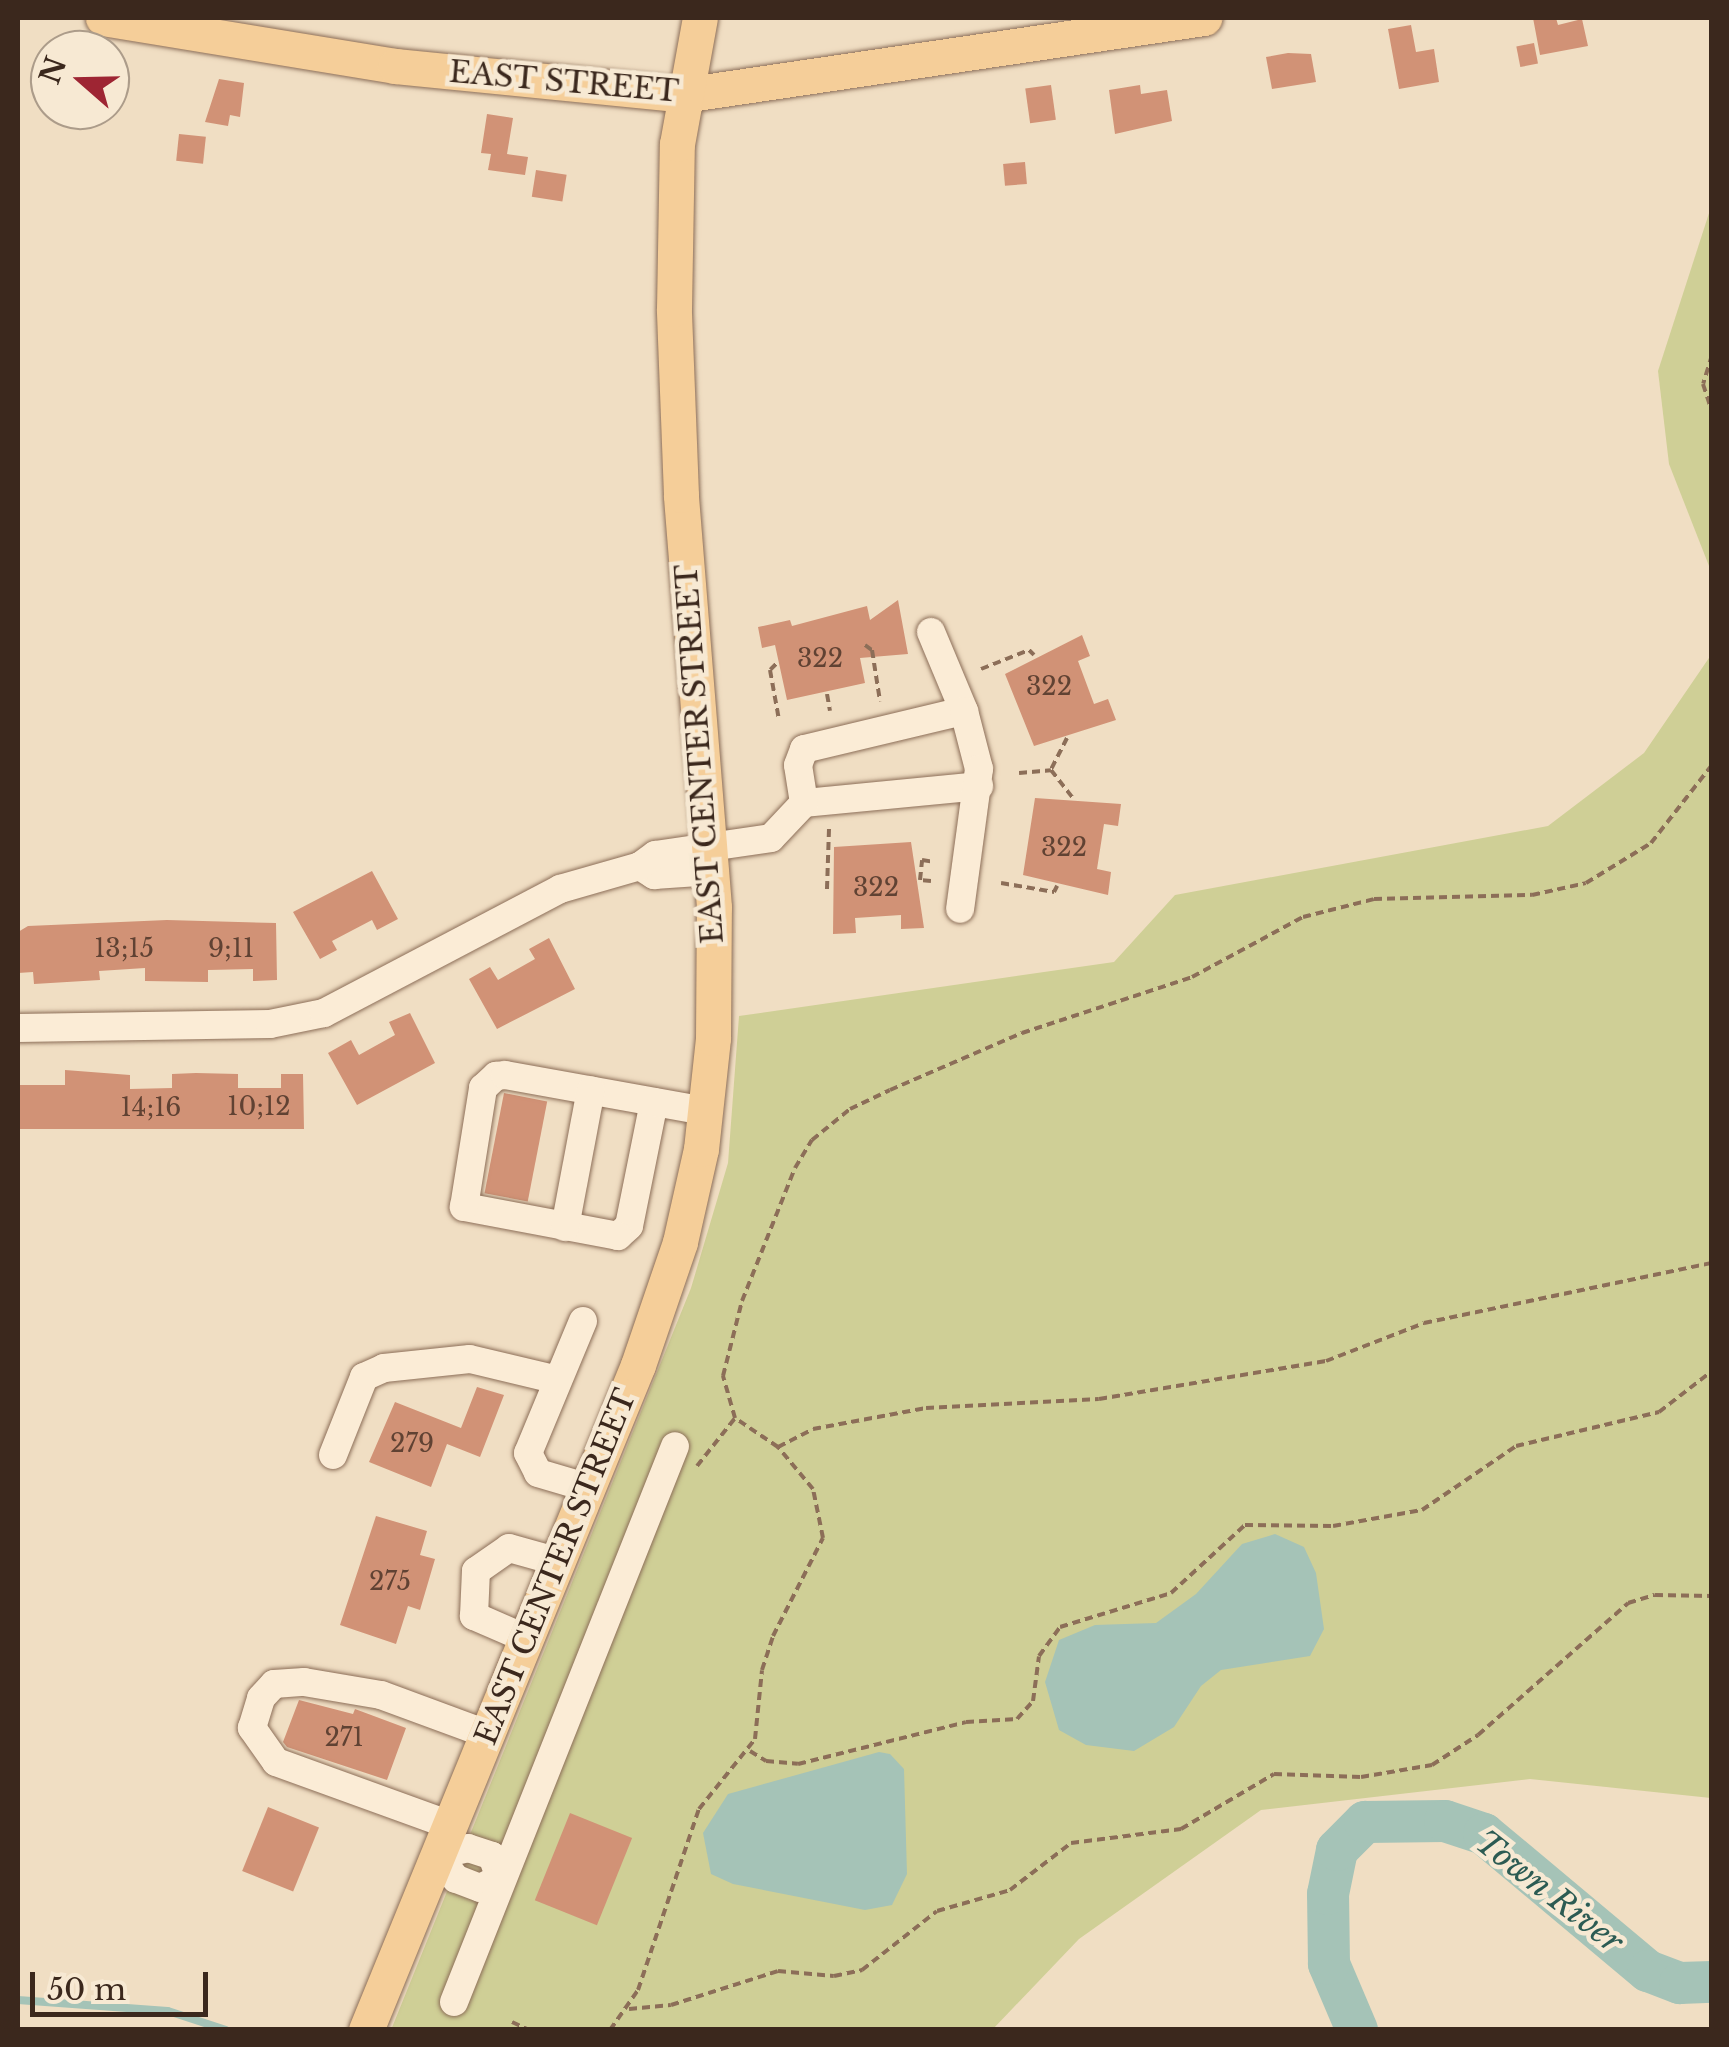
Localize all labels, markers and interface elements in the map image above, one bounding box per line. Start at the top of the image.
north arrow [30,30,130,130]
text: N [32,52,74,89]
street label: EAST STREET [447,54,681,110]
street label: EAST CENTER STREET [669,562,731,946]
house number: 322 [797,644,843,674]
house number: 322 [1026,672,1072,702]
house number: 322 [1041,833,1087,863]
house number: 322 [853,873,899,903]
house number: 13;15 [94,934,154,964]
house number: 9;11 [208,934,254,964]
house number: 10;12 [227,1092,291,1122]
house number: 14;16 [121,1093,181,1123]
street label: EAST CENTER STREET [468,1383,644,1751]
house number: 279 [390,1429,434,1459]
house number: 275 [369,1567,411,1597]
house number: 271 [324,1723,364,1753]
water label: Town River [1467,1822,1631,1962]
scale bar [35,1952,212,2014]
text: 50 m [47,1971,126,2008]

